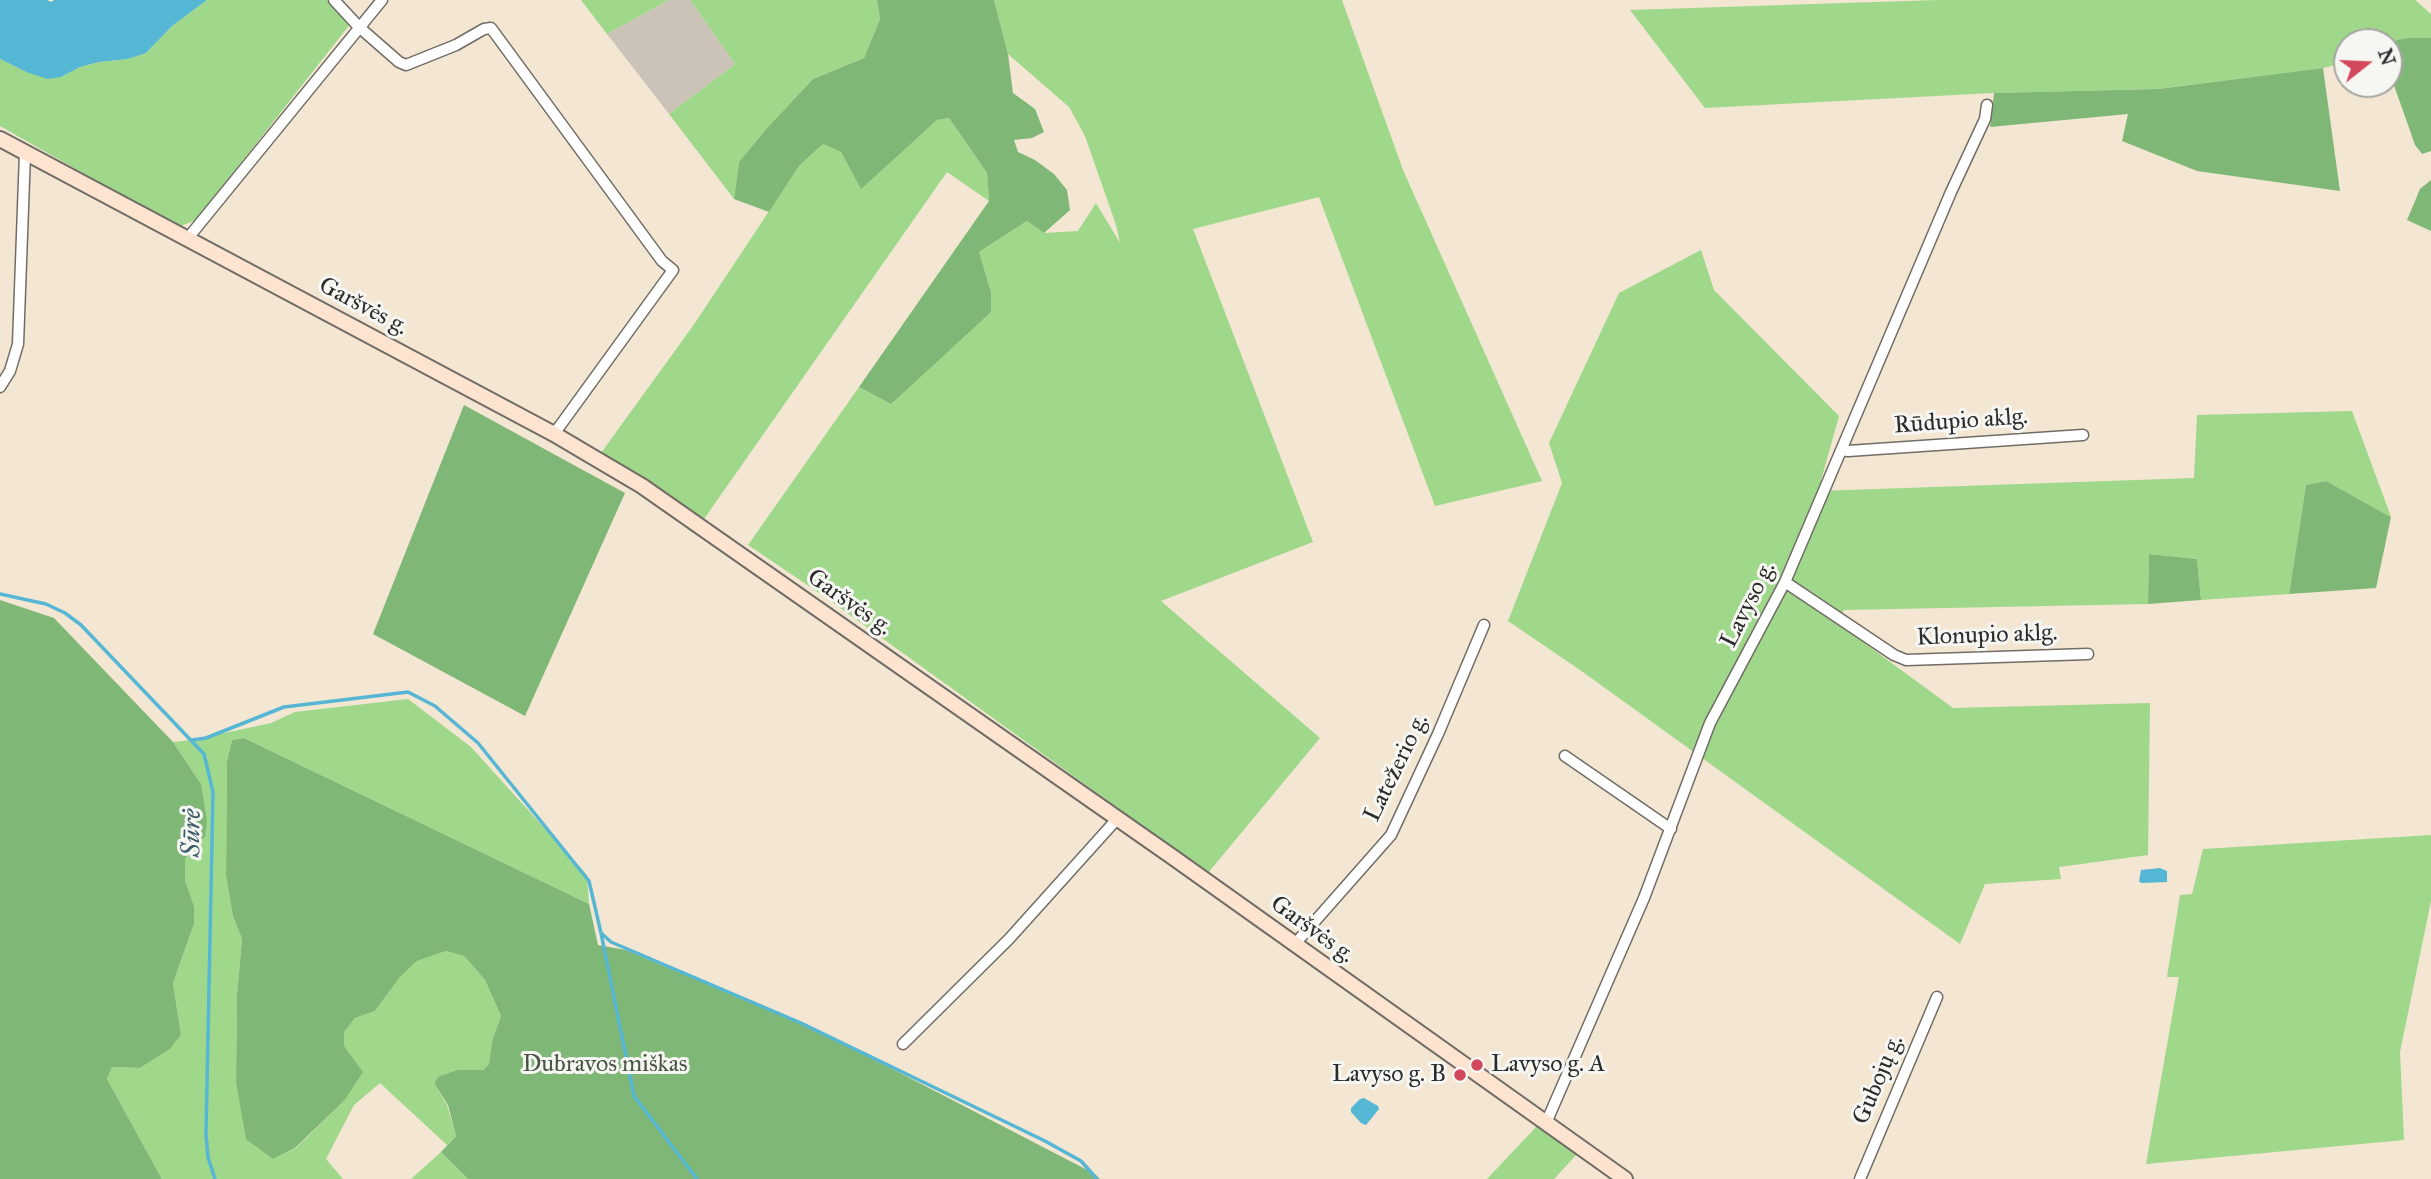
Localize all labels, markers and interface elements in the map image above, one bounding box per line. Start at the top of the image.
north arrow [2333,28,2403,98]
text: N [2373,46,2400,68]
street label: Garšvės g. [314,272,412,342]
street label: Rūdupio aklg. [1893,403,2029,441]
street label: Lavyso g. [1715,557,1783,653]
street label: Garšvės g. [801,563,897,643]
street label: Klonupio aklg. [1916,619,2058,653]
street label: Latežerio g. [1359,709,1435,827]
water label: Sūrė [177,809,209,857]
street label: Garšvės g. [1264,890,1360,970]
street label: Gubojų g. [1847,1031,1911,1129]
park label: Dubravos miškas [522,1051,688,1079]
place label: Lavyso g. A [1491,1051,1605,1079]
marker: Lavyso g. A [1469,1057,1485,1073]
place label: Lavyso g. B [1332,1061,1446,1089]
marker: Lavyso g. B [1452,1067,1468,1083]

